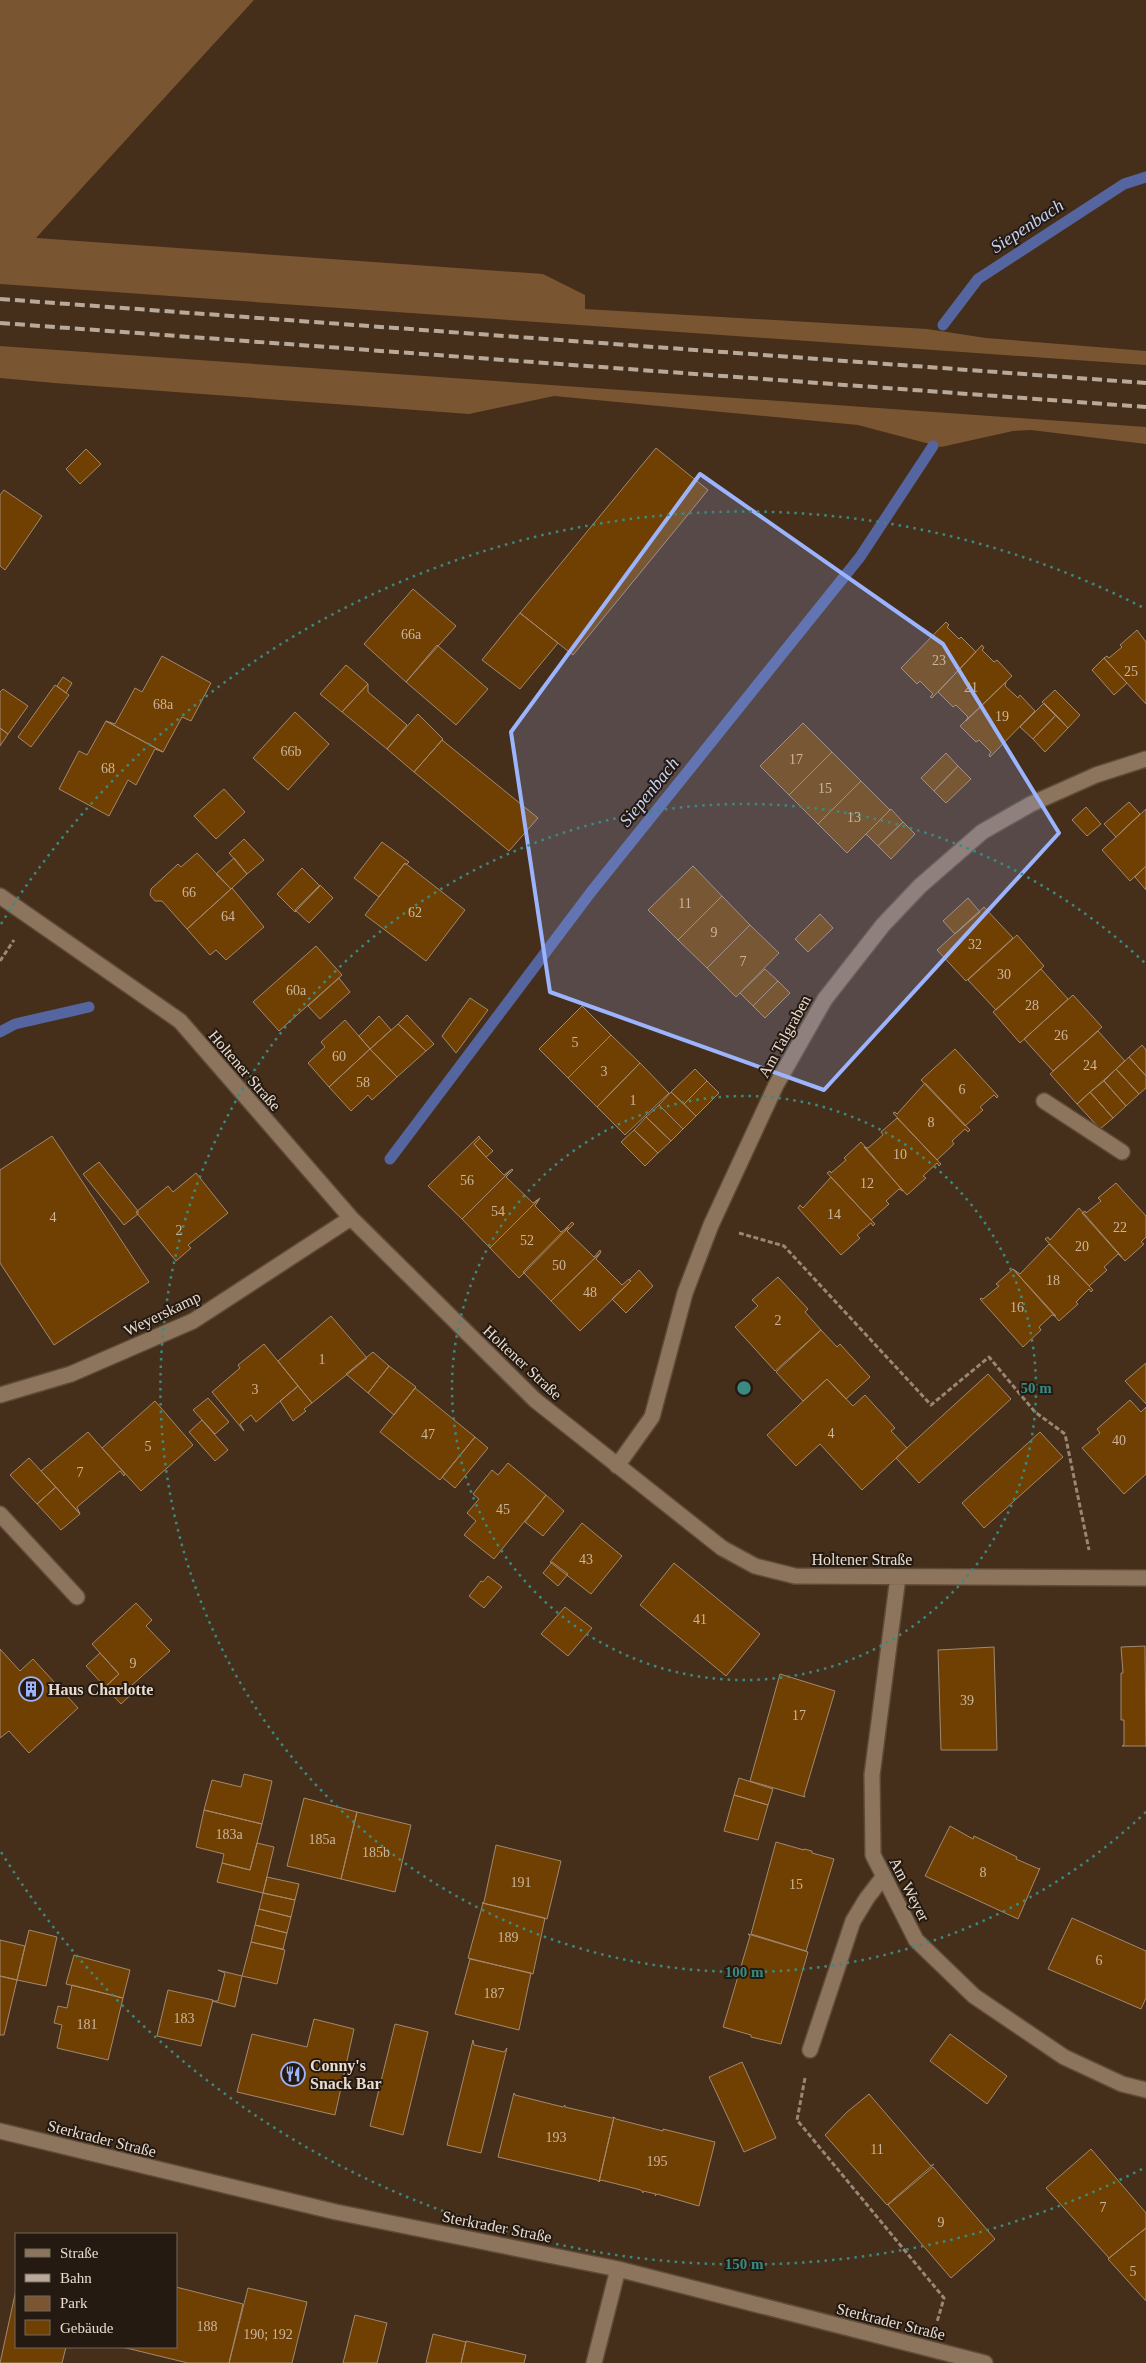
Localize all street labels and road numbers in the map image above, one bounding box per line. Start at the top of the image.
street label: Am Talgraben [755,992,815,1081]
street label: Holtener Straße [205,1027,284,1114]
street label: Weyerskamp [121,1288,204,1340]
street label: Holtener Straße [480,1322,565,1403]
street label: Holtener Straße [812,1551,912,1568]
street label: Am Weyer [885,1855,933,1925]
street label: Sterkrader Straße [46,2117,158,2160]
street label: Sterkrader Straße [441,2208,553,2245]
street label: Sterkrader Straße [835,2300,947,2343]

